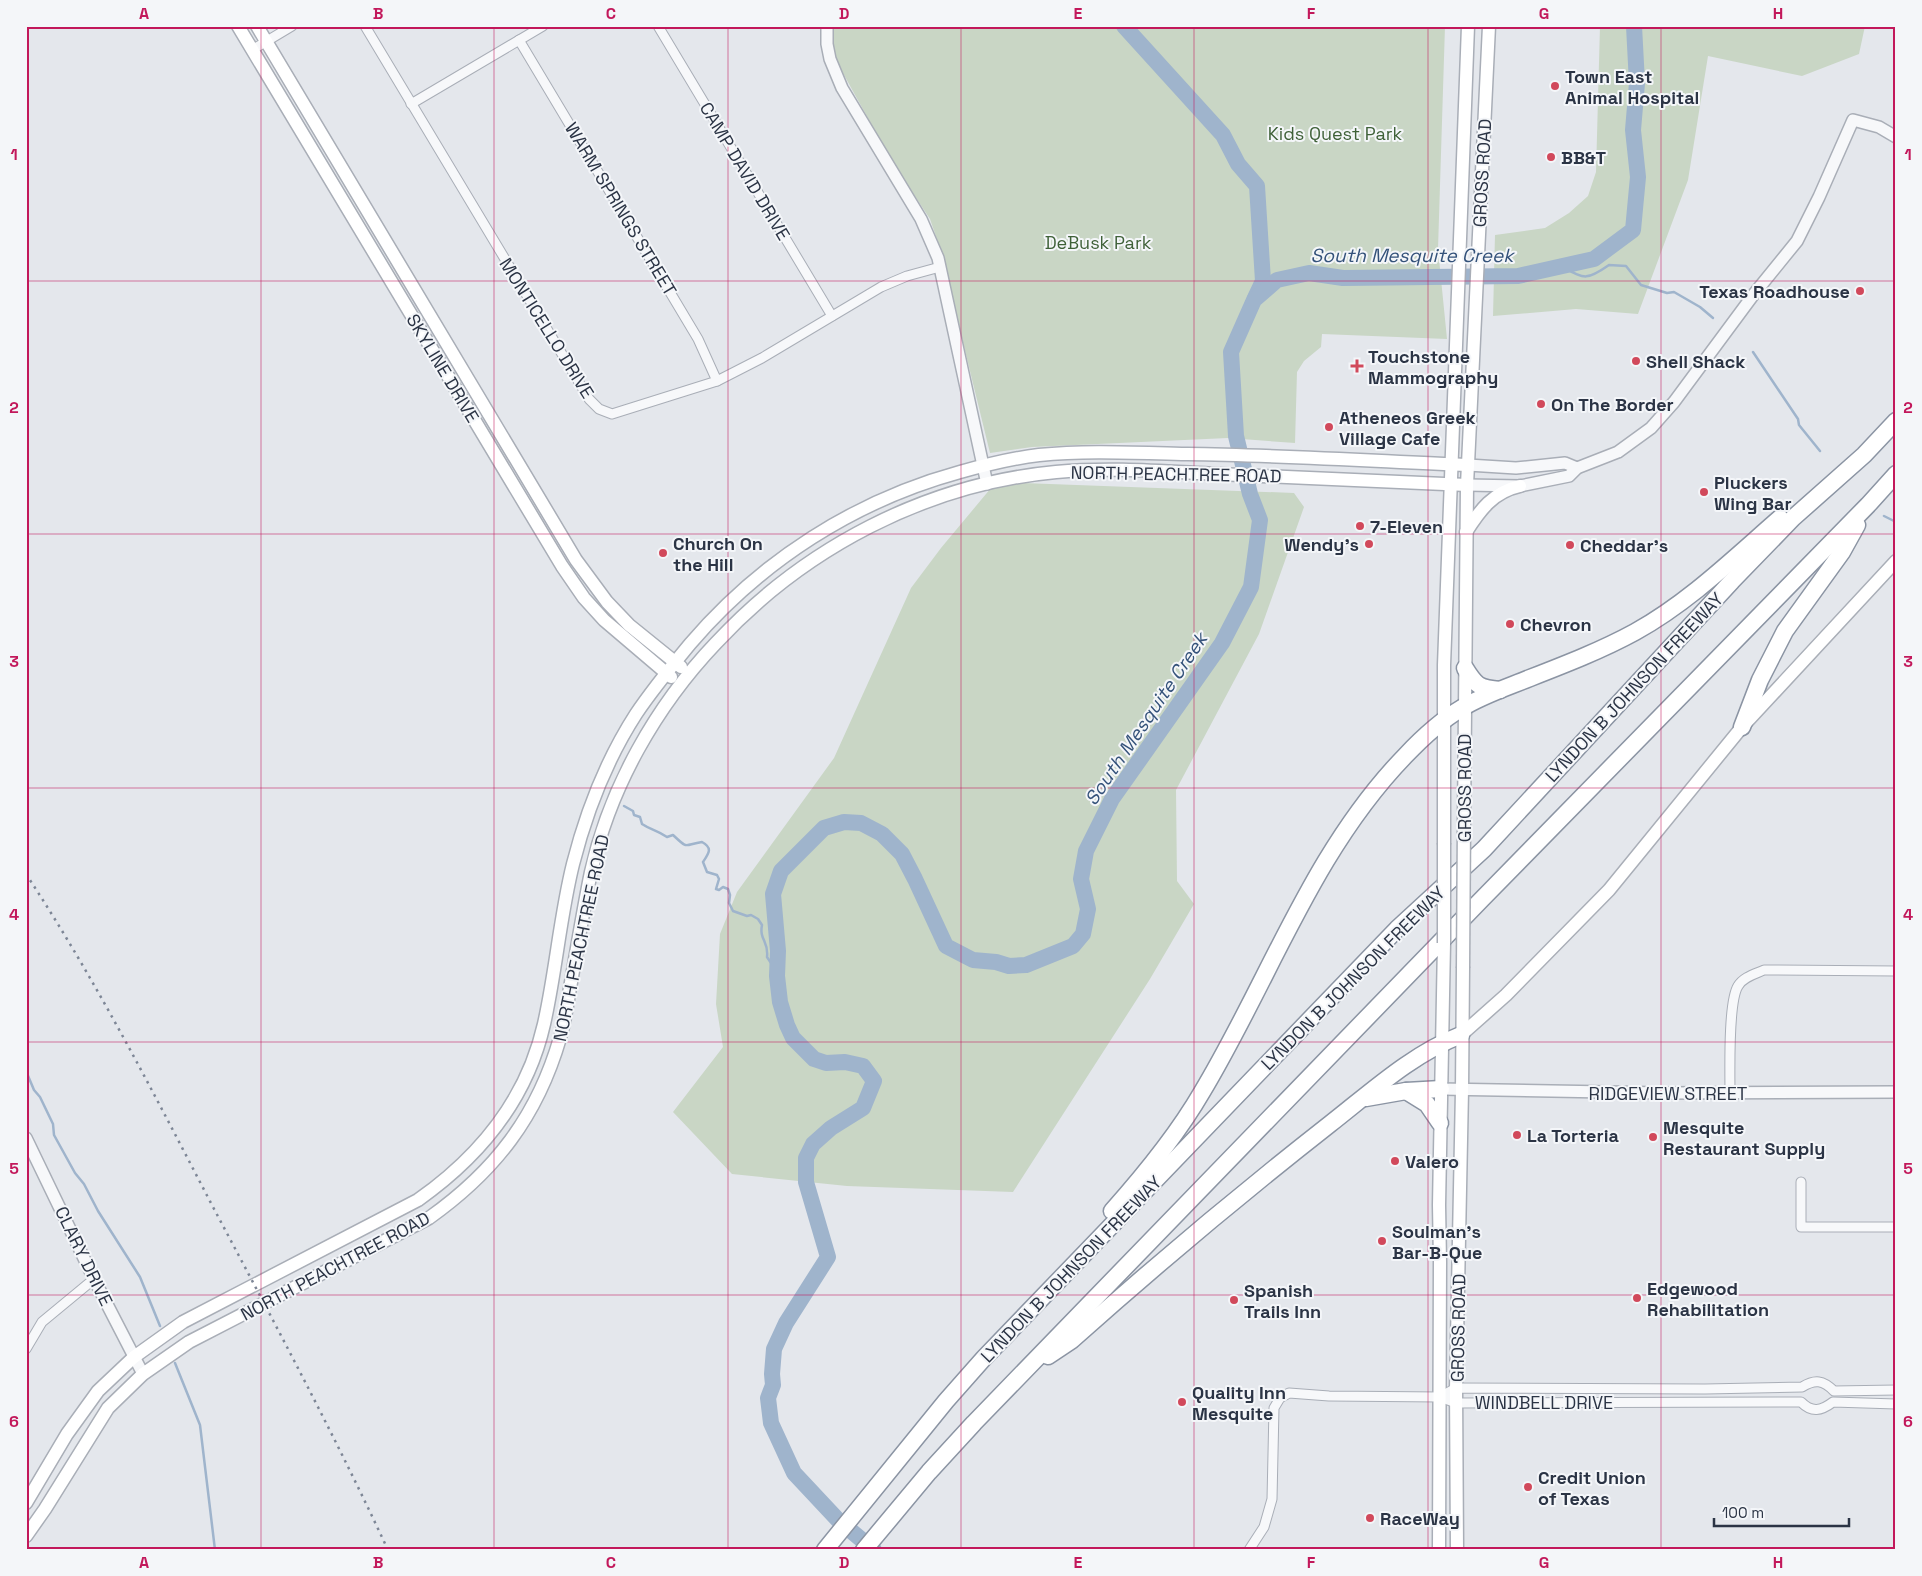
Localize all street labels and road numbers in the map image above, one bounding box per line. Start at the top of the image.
street label: CAMP DAVID DRIVE [695,98,795,244]
street label: WARM SPRINGS STREET [560,118,682,300]
street label: GROSS ROAD [1468,118,1496,228]
street label: MONTICELLO DRIVE [495,254,599,402]
street label: SKYLINE DRIVE [401,309,485,427]
street label: NORTH PEACHTREE ROAD [1070,461,1282,487]
street label: LYNDON B JOHNSON FREEWAY [1540,587,1728,787]
street label: GROSS ROAD [1453,734,1476,842]
street label: NORTH PEACHTREE ROAD [548,832,614,1044]
street label: LYNDON B JOHNSON FREEWAY [1256,881,1450,1075]
street label: RIDGEVIEW STREET [1589,1082,1748,1105]
street label: LYNDON B JOHNSON FREEWAY [976,1171,1166,1367]
street label: CLARY DRIVE [50,1202,118,1310]
street label: NORTH PEACHTREE ROAD [236,1206,434,1326]
street label: GROSS ROAD [1446,1274,1470,1382]
street label: WINDBELL DRIVE [1475,1391,1613,1414]

